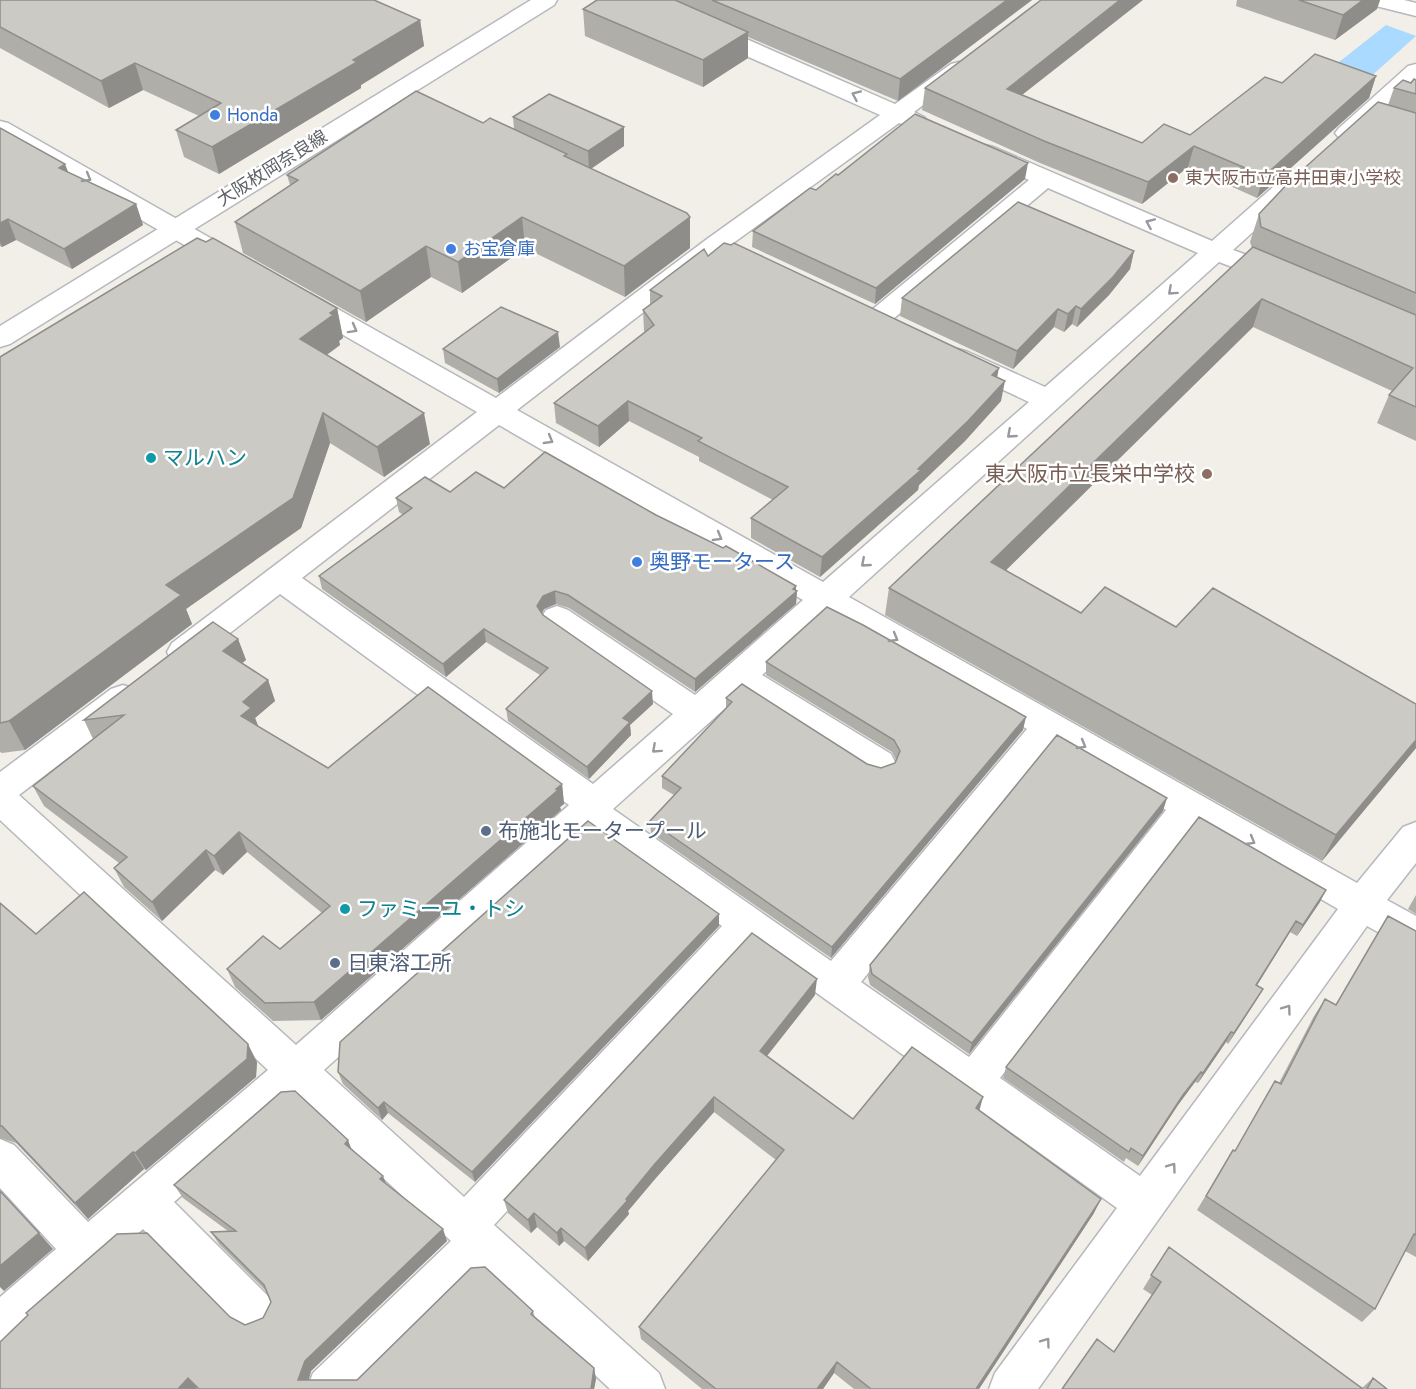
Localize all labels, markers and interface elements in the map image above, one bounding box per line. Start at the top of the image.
one-way arrow [851,91,862,103]
place label: Honda [227,102,278,128]
marker: Honda [208,108,222,122]
street label: 大阪枚岡奈良線 [212,124,332,212]
place label: 東大阪市立高井田東小学校 [1185,165,1401,191]
one-way arrow [81,171,91,183]
marker: 東大阪市立高井田東小学校 [1166,171,1180,185]
one-way arrow [1145,219,1156,231]
place label: お宝倉庫 [463,236,535,262]
marker: お宝倉庫 [444,242,458,256]
one-way arrow [1169,284,1179,295]
one-way arrow [347,322,357,333]
one-way arrow [1007,427,1018,438]
one-way arrow [543,433,553,444]
place label: マルハン [163,443,247,473]
marker: マルハン [144,451,158,465]
place label: 東大阪市立長栄中学校 [985,459,1195,489]
marker: 東大阪市立長栄中学校 [1200,467,1214,481]
one-way arrow [712,530,722,541]
place label: 奥野モータース [649,547,795,577]
marker: 奥野モータース [630,555,644,569]
one-way arrow [861,556,871,567]
one-way arrow [888,631,898,642]
one-way arrow [1075,738,1086,749]
one-way arrow [653,742,663,753]
place label: 布施北モータープール [498,816,707,846]
marker: 布施北モータープール [479,824,493,838]
one-way arrow [1245,834,1255,845]
place label: ファミーユ・トシ [357,894,525,924]
marker: ファミーユ・トシ [338,902,352,916]
place label: 日東溶工所 [347,948,452,978]
marker: 日東溶工所 [328,956,342,970]
one-way arrow [1279,1004,1290,1015]
one-way arrow [1165,1162,1176,1173]
one-way arrow [1039,1337,1050,1348]

